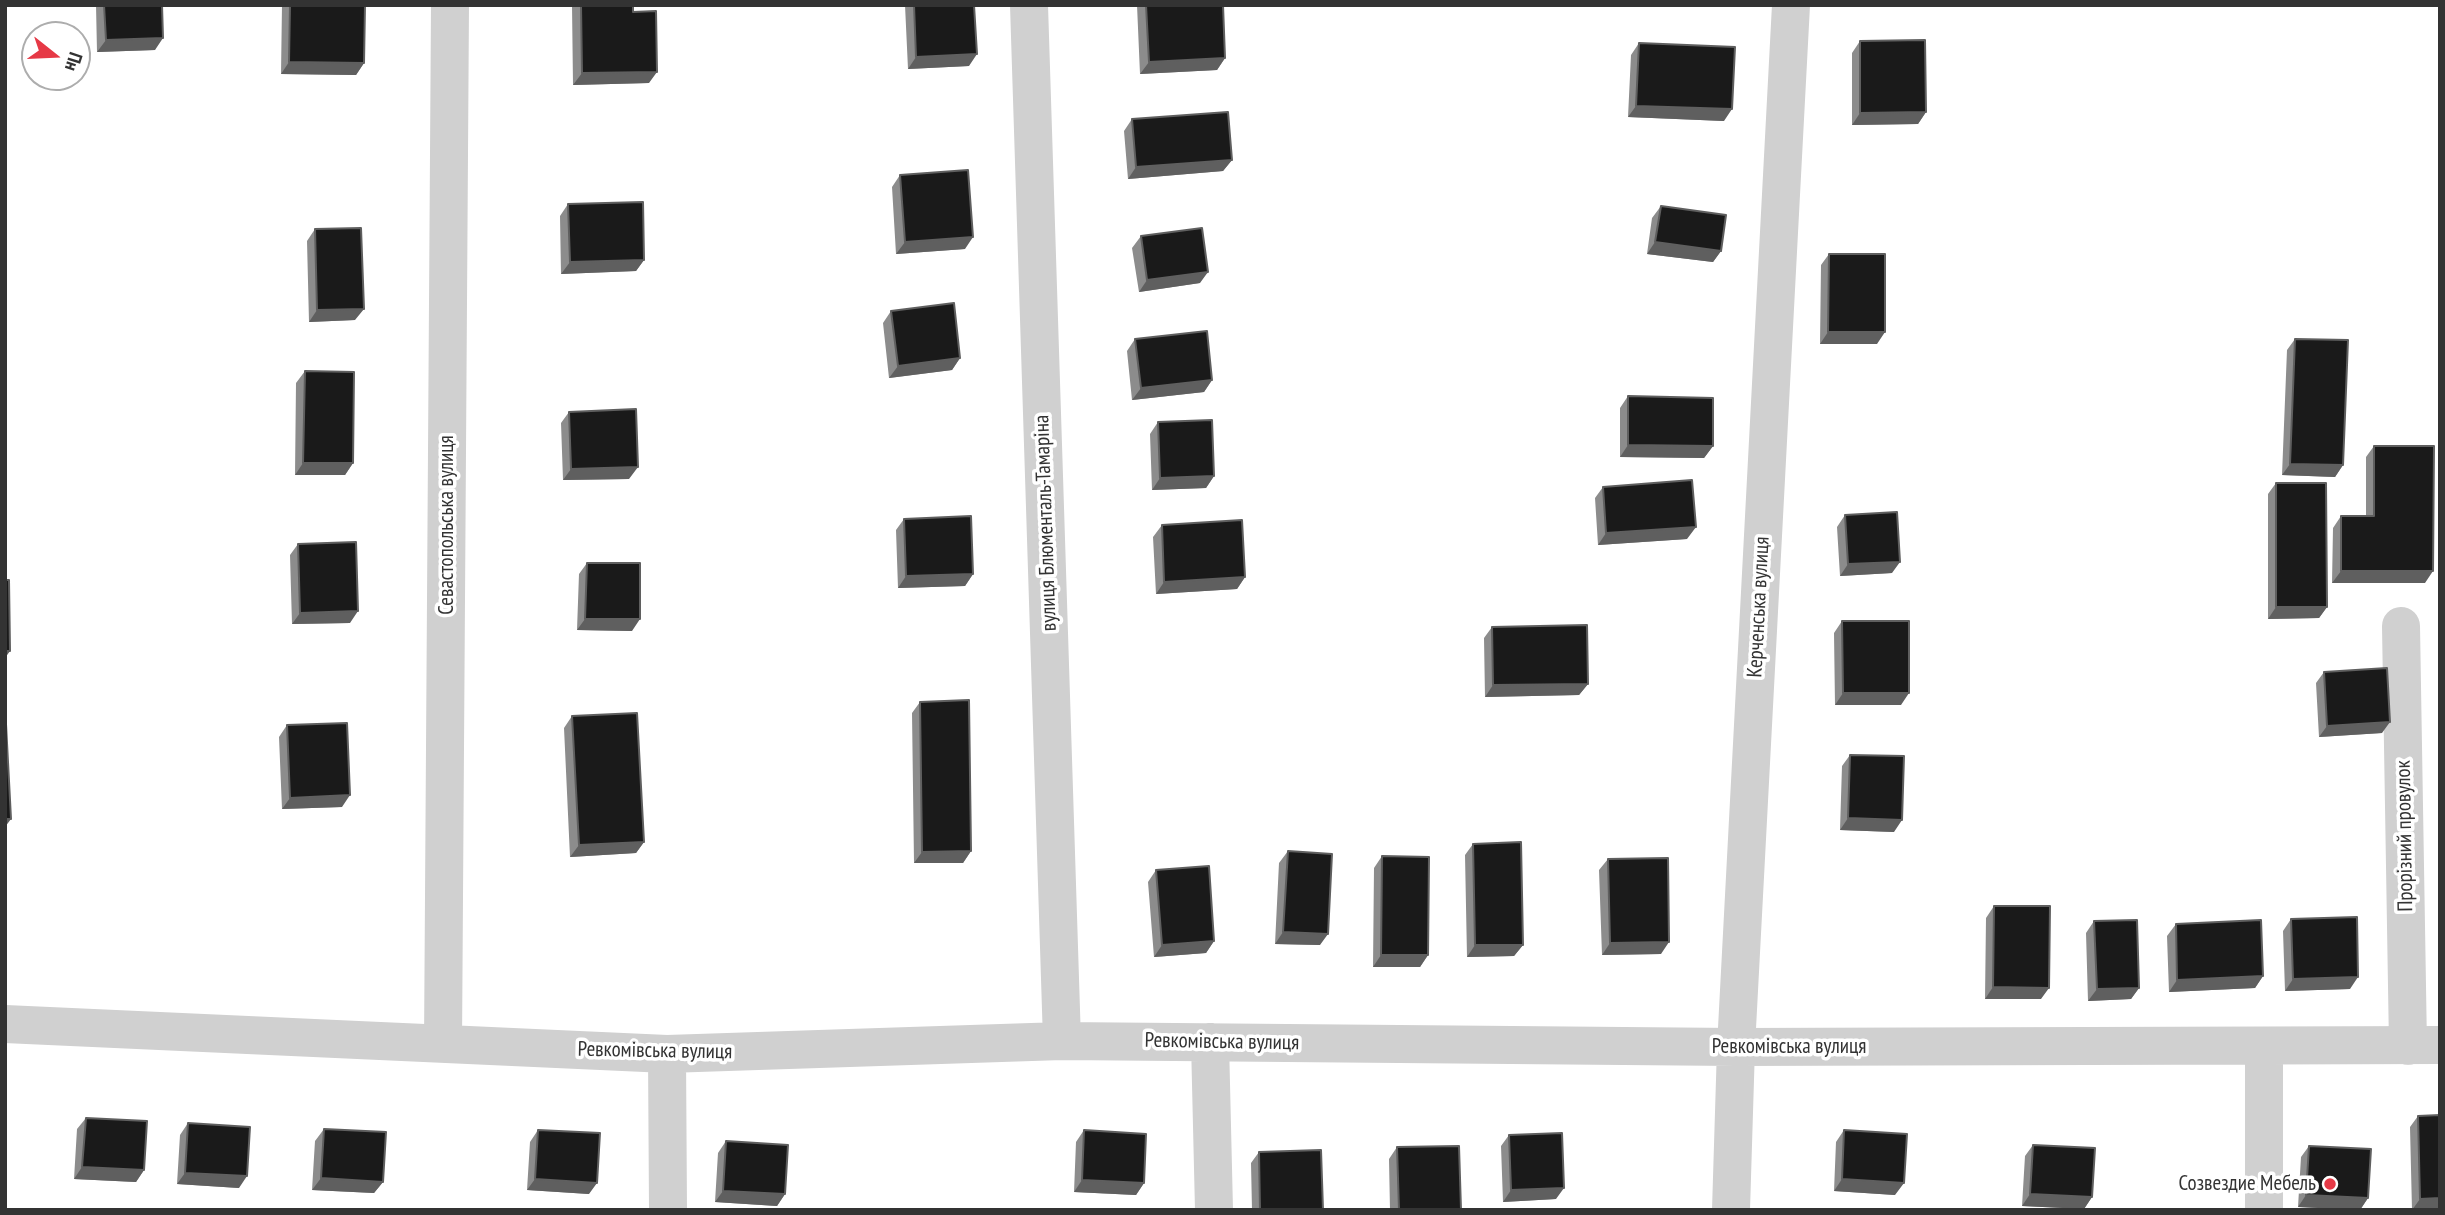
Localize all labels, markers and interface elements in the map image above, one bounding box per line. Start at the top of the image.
north arrow [21,21,91,91]
text: Пн [60,49,88,74]
street label: вулиця Блюменталь-Тамаріна [1030,414,1062,632]
street label: Севастопольська вулиця [434,435,460,615]
street label: Керченська вулиця [1743,536,1775,678]
street label: Прорізний провулок [2391,760,2419,912]
street label: Ревкомівська вулиця [1144,1028,1300,1056]
street label: Ревкомівська вулиця [1712,1034,1866,1060]
street label: Ревкомівська вулиця [577,1037,733,1065]
place label: Созвездие Мебель [2179,1171,2316,1197]
marker: Созвездие Мебель [2322,1176,2338,1192]

